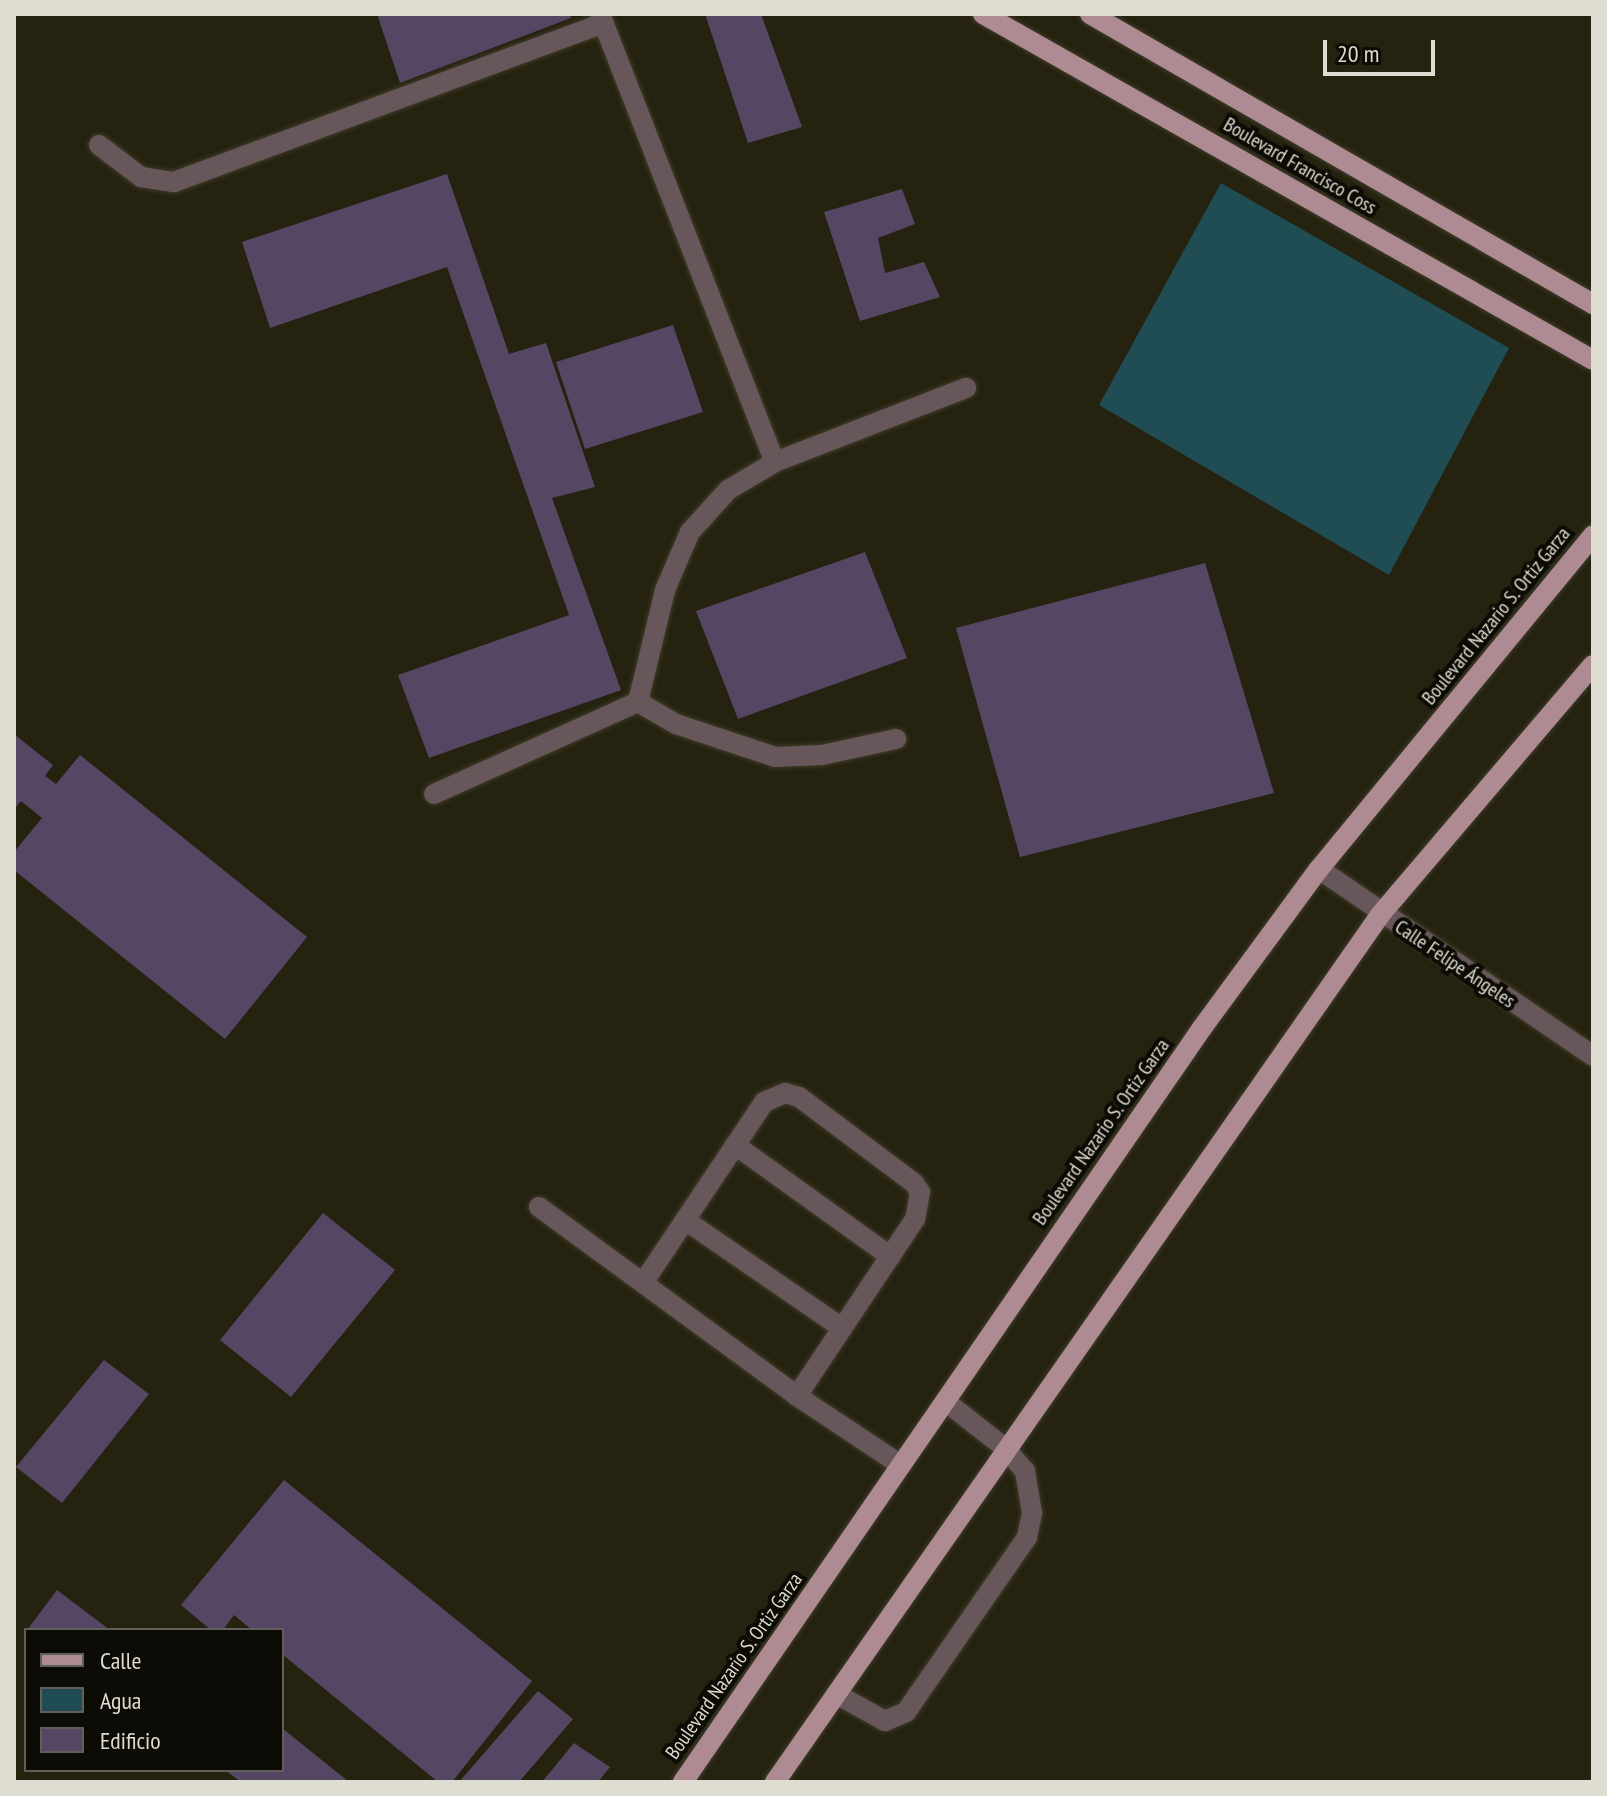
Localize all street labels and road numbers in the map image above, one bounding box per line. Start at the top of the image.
street label: Boulevard Francisco Coss [1219,112,1381,220]
street label: Boulevard Nazario S. Ortiz Garza [1416,522,1576,710]
street label: Calle Felipe Ángeles [1390,915,1520,1013]
street label: Boulevard Nazario S. Ortiz Garza [1027,1034,1175,1230]
street label: Boulevard Nazario S. Ortiz Garza [660,1568,808,1764]

